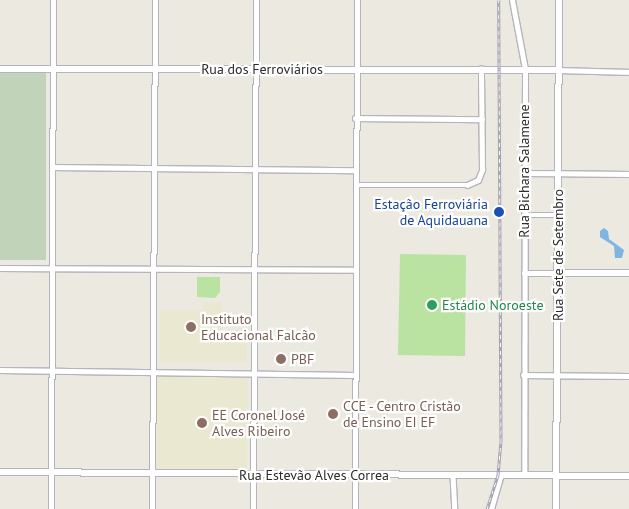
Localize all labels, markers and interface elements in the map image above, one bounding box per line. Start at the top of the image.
street label: Rua dos Ferroviários [201,61,323,77]
street label: Rua Bichara Salamene [516,104,532,238]
street label: Rua Sete de Setembro [550,189,566,321]
place label: Estação Ferroviária de Aquidauana [374,196,488,228]
marker: Estação Ferroviária de Aquidauana [492,205,506,219]
place label: Estádio Noroeste [442,297,544,313]
marker: Estádio Noroeste [426,299,438,311]
place label: Instituto Educacional Falcão [201,311,316,344]
marker: Instituto Educacional Falcão [185,321,197,333]
place label: PBF [291,351,314,367]
marker: PBF [275,353,287,365]
place label: CCE - Centro Cristão de Ensino EI EF [343,398,463,431]
place label: EE Coronel José Alves Ribeiro [212,407,305,440]
marker: CCE - Centro Cristão de Ensino EI EF [327,408,339,420]
marker: EE Coronel José Alves Ribeiro [196,417,208,429]
street label: Rua Estevão Alves Correa [239,467,389,483]

